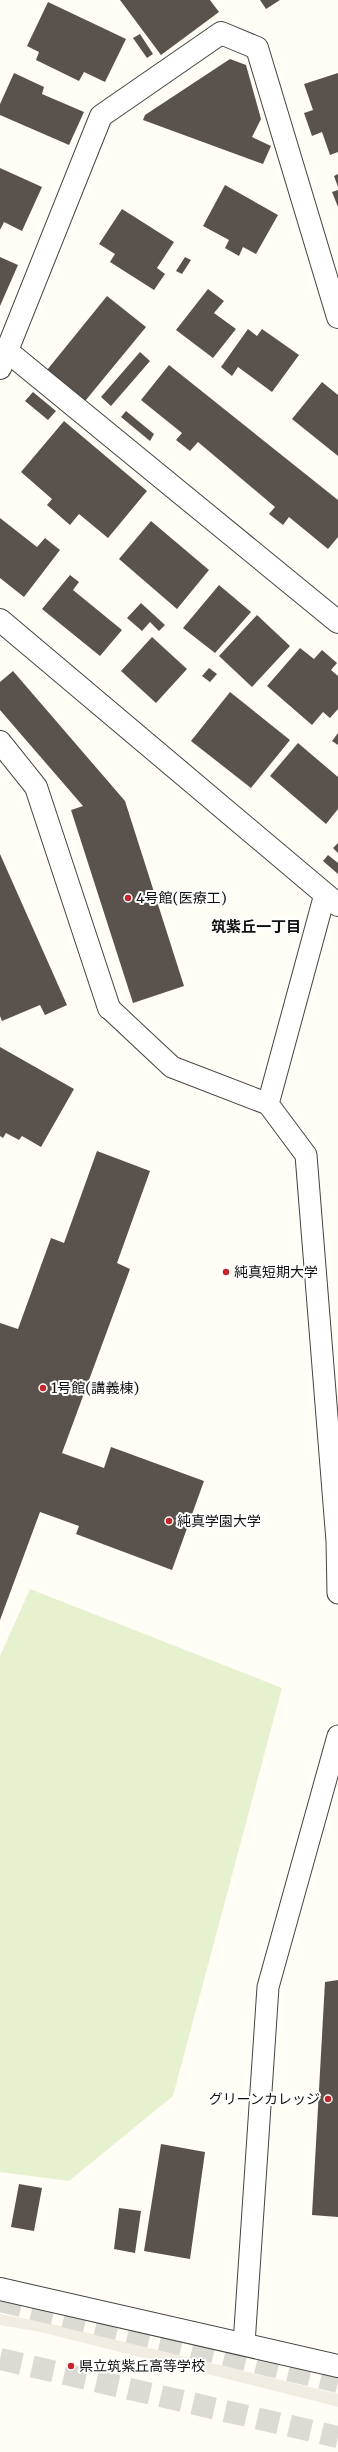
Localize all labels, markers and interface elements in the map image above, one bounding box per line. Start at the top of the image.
place label: 4号館(医療工) [136,889,227,907]
marker: 4号館(医療工) [123,893,133,903]
district label: 筑紫丘一丁目 [211,917,301,936]
place label: 純真短期大学 [234,1263,318,1281]
marker: 純真短期大学 [221,1267,231,1277]
place label: 1号館(講義棟) [51,1379,139,1397]
marker: 1号館(講義棟) [38,1383,48,1393]
place label: 純真学園大学 [177,1512,261,1530]
marker: 純真学園大学 [164,1516,174,1526]
place label: グリーンカレッジ [209,2090,320,2108]
marker: グリーンカレッジ [323,2094,333,2104]
place label: 県立筑紫丘高等学校 [79,2357,205,2375]
marker: 県立筑紫丘高等学校 [66,2361,76,2371]

